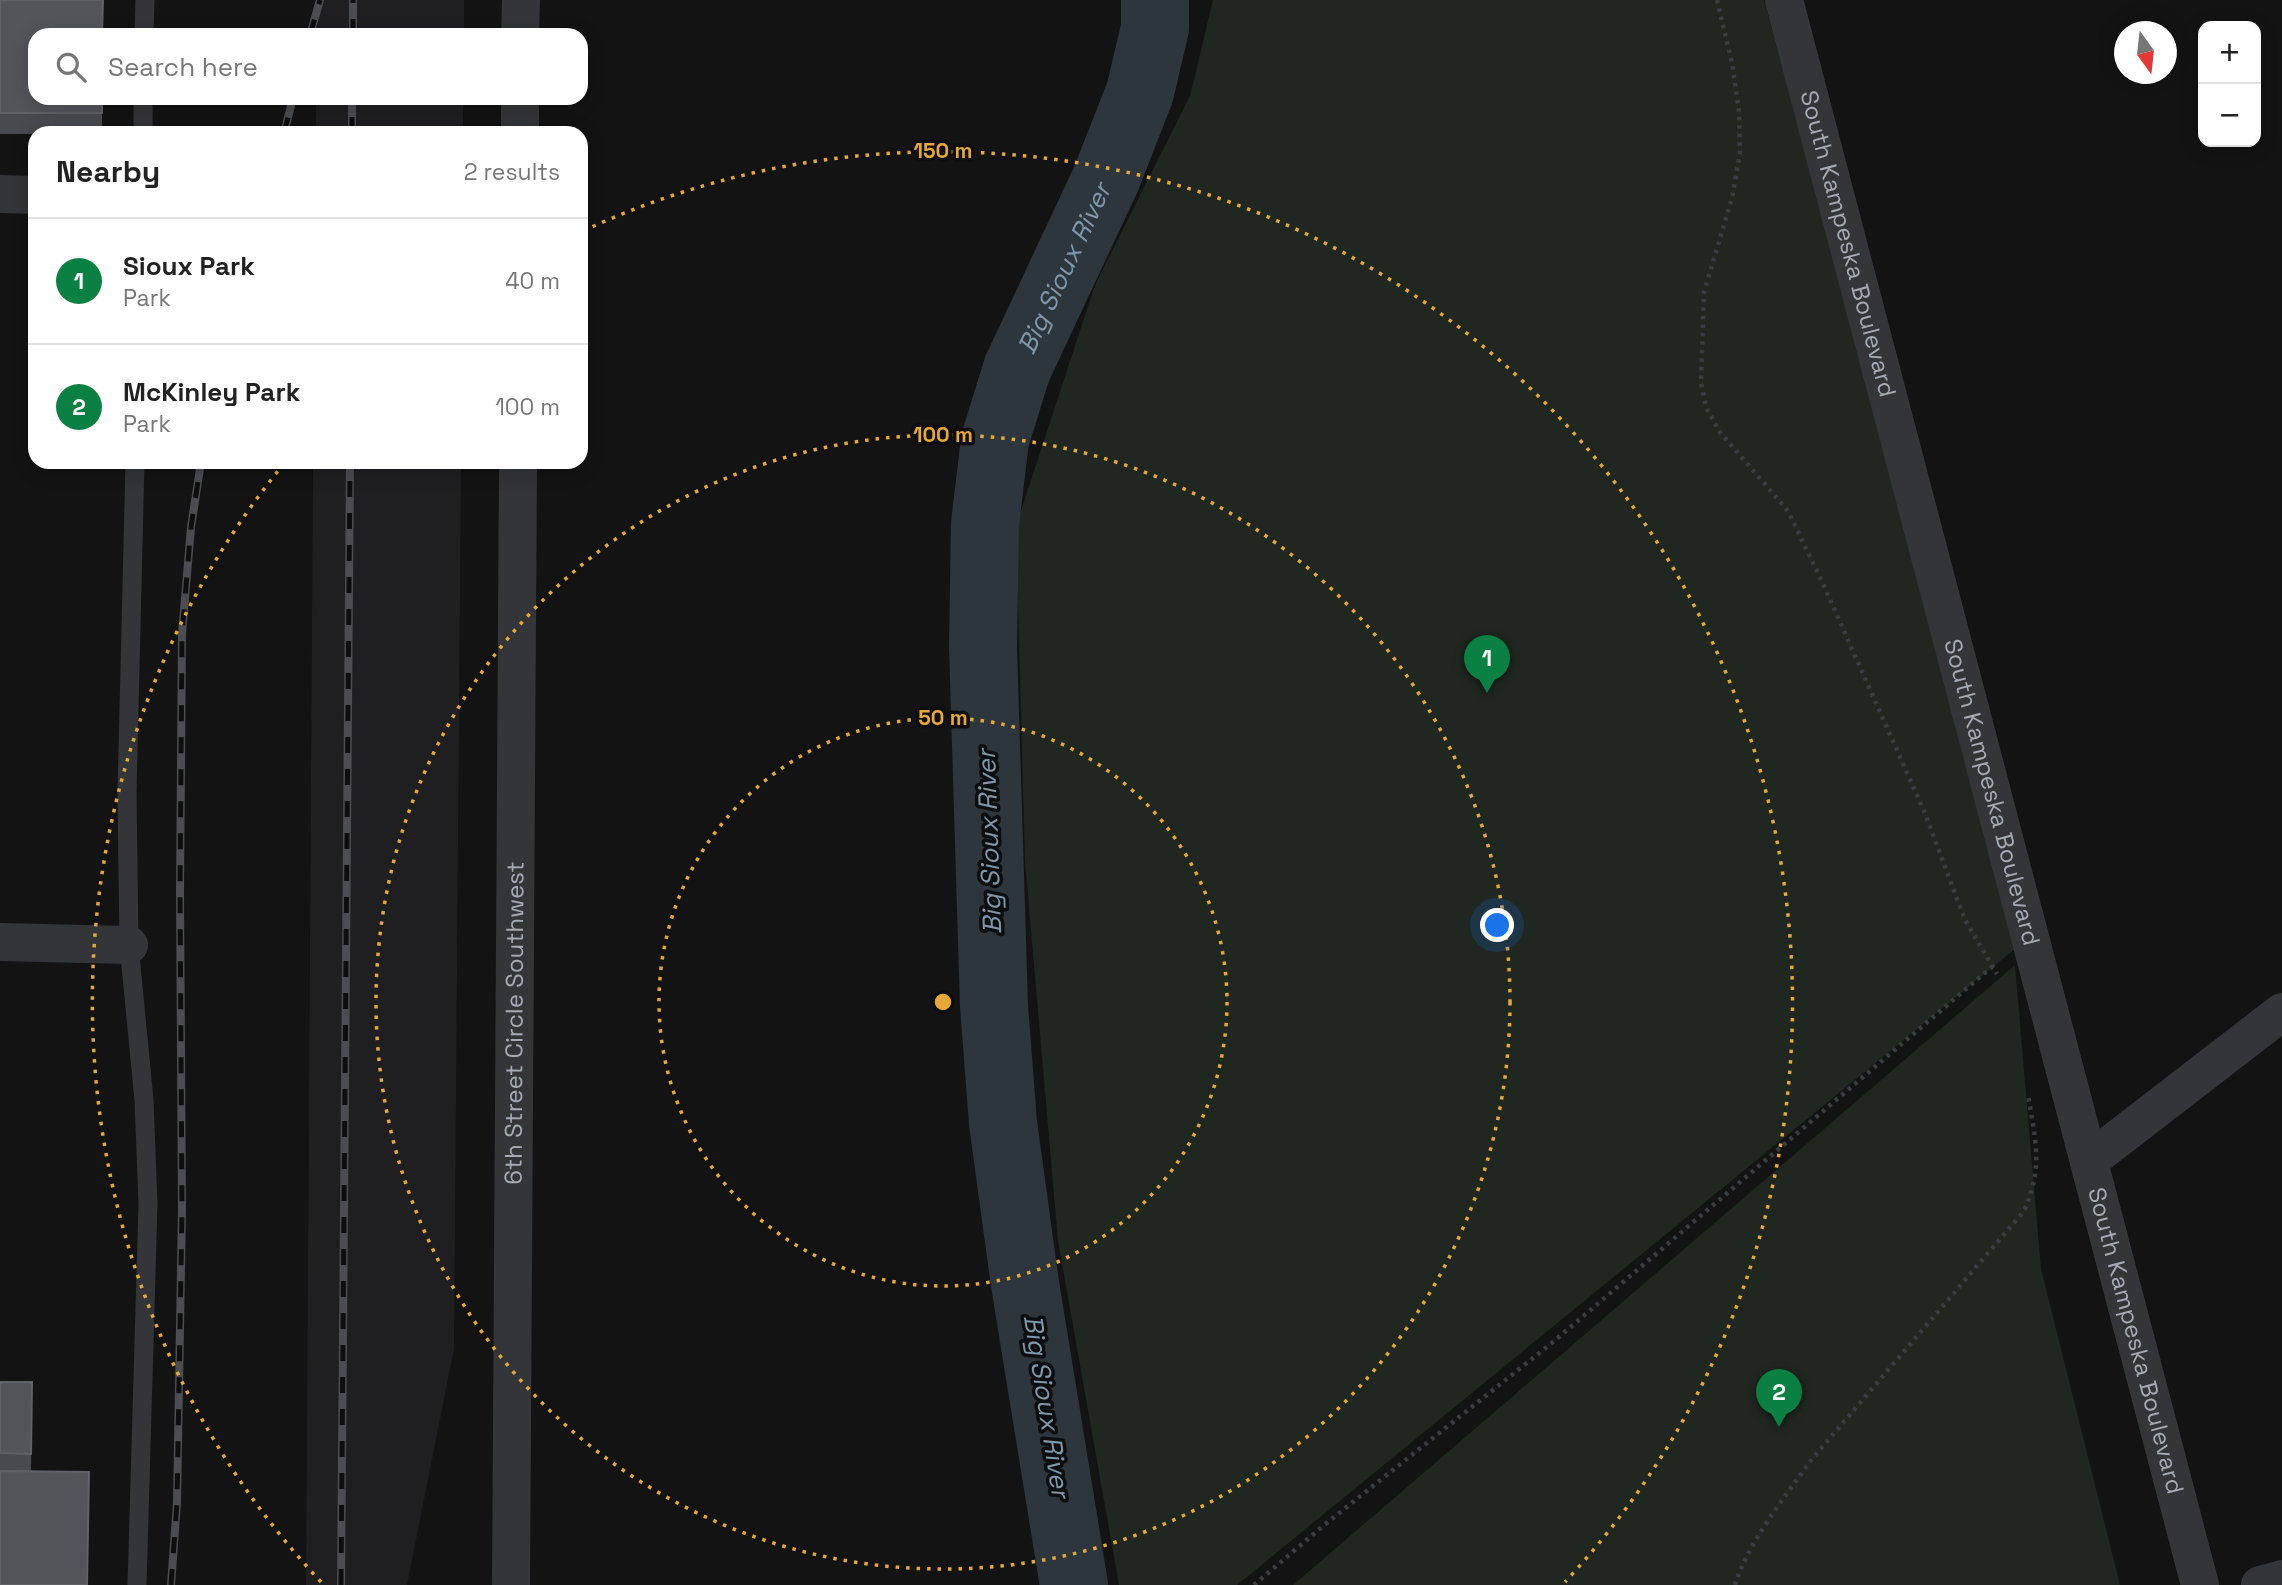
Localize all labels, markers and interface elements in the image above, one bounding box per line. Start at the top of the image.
north arrow [2114,21,2177,84]
map controls [2198,21,2261,147]
button: + [2198,21,2261,84]
search box [28,28,588,105]
icon: search [52,48,90,86]
text: Search here [108,50,258,84]
button: − [2198,84,2261,147]
street label: South Kampeska Boulevard [1793,87,1904,400]
text: 150 m [914,137,972,164]
text: Nearby [56,152,160,191]
text: 2 results [464,157,560,187]
water label: Big Sioux River [1010,175,1120,359]
text: Sioux Park [123,249,255,283]
text: 1 [74,266,84,296]
text: 40 m [505,266,560,296]
text: Park [123,283,171,313]
text: McKinley Park [123,375,300,409]
text: 2 [72,392,86,422]
text: 100 m [495,392,560,422]
text: Park [123,409,171,439]
text: 100 m [913,421,973,448]
pin: 1 [1464,635,1510,693]
street label: South Kampeska Boulevard [1937,635,2047,949]
text: 50 m [918,704,968,731]
water label: Big Sioux River [969,746,1009,935]
street label: 6th Street Circle Southwest [497,861,531,1185]
your location [1480,908,1514,942]
centre of rings [931,990,955,1014]
street label: South Kampeska Boulevard [2081,1184,2191,1497]
water label: Big Sioux River [1016,1312,1079,1503]
pin: 2 [1756,1369,1802,1427]

